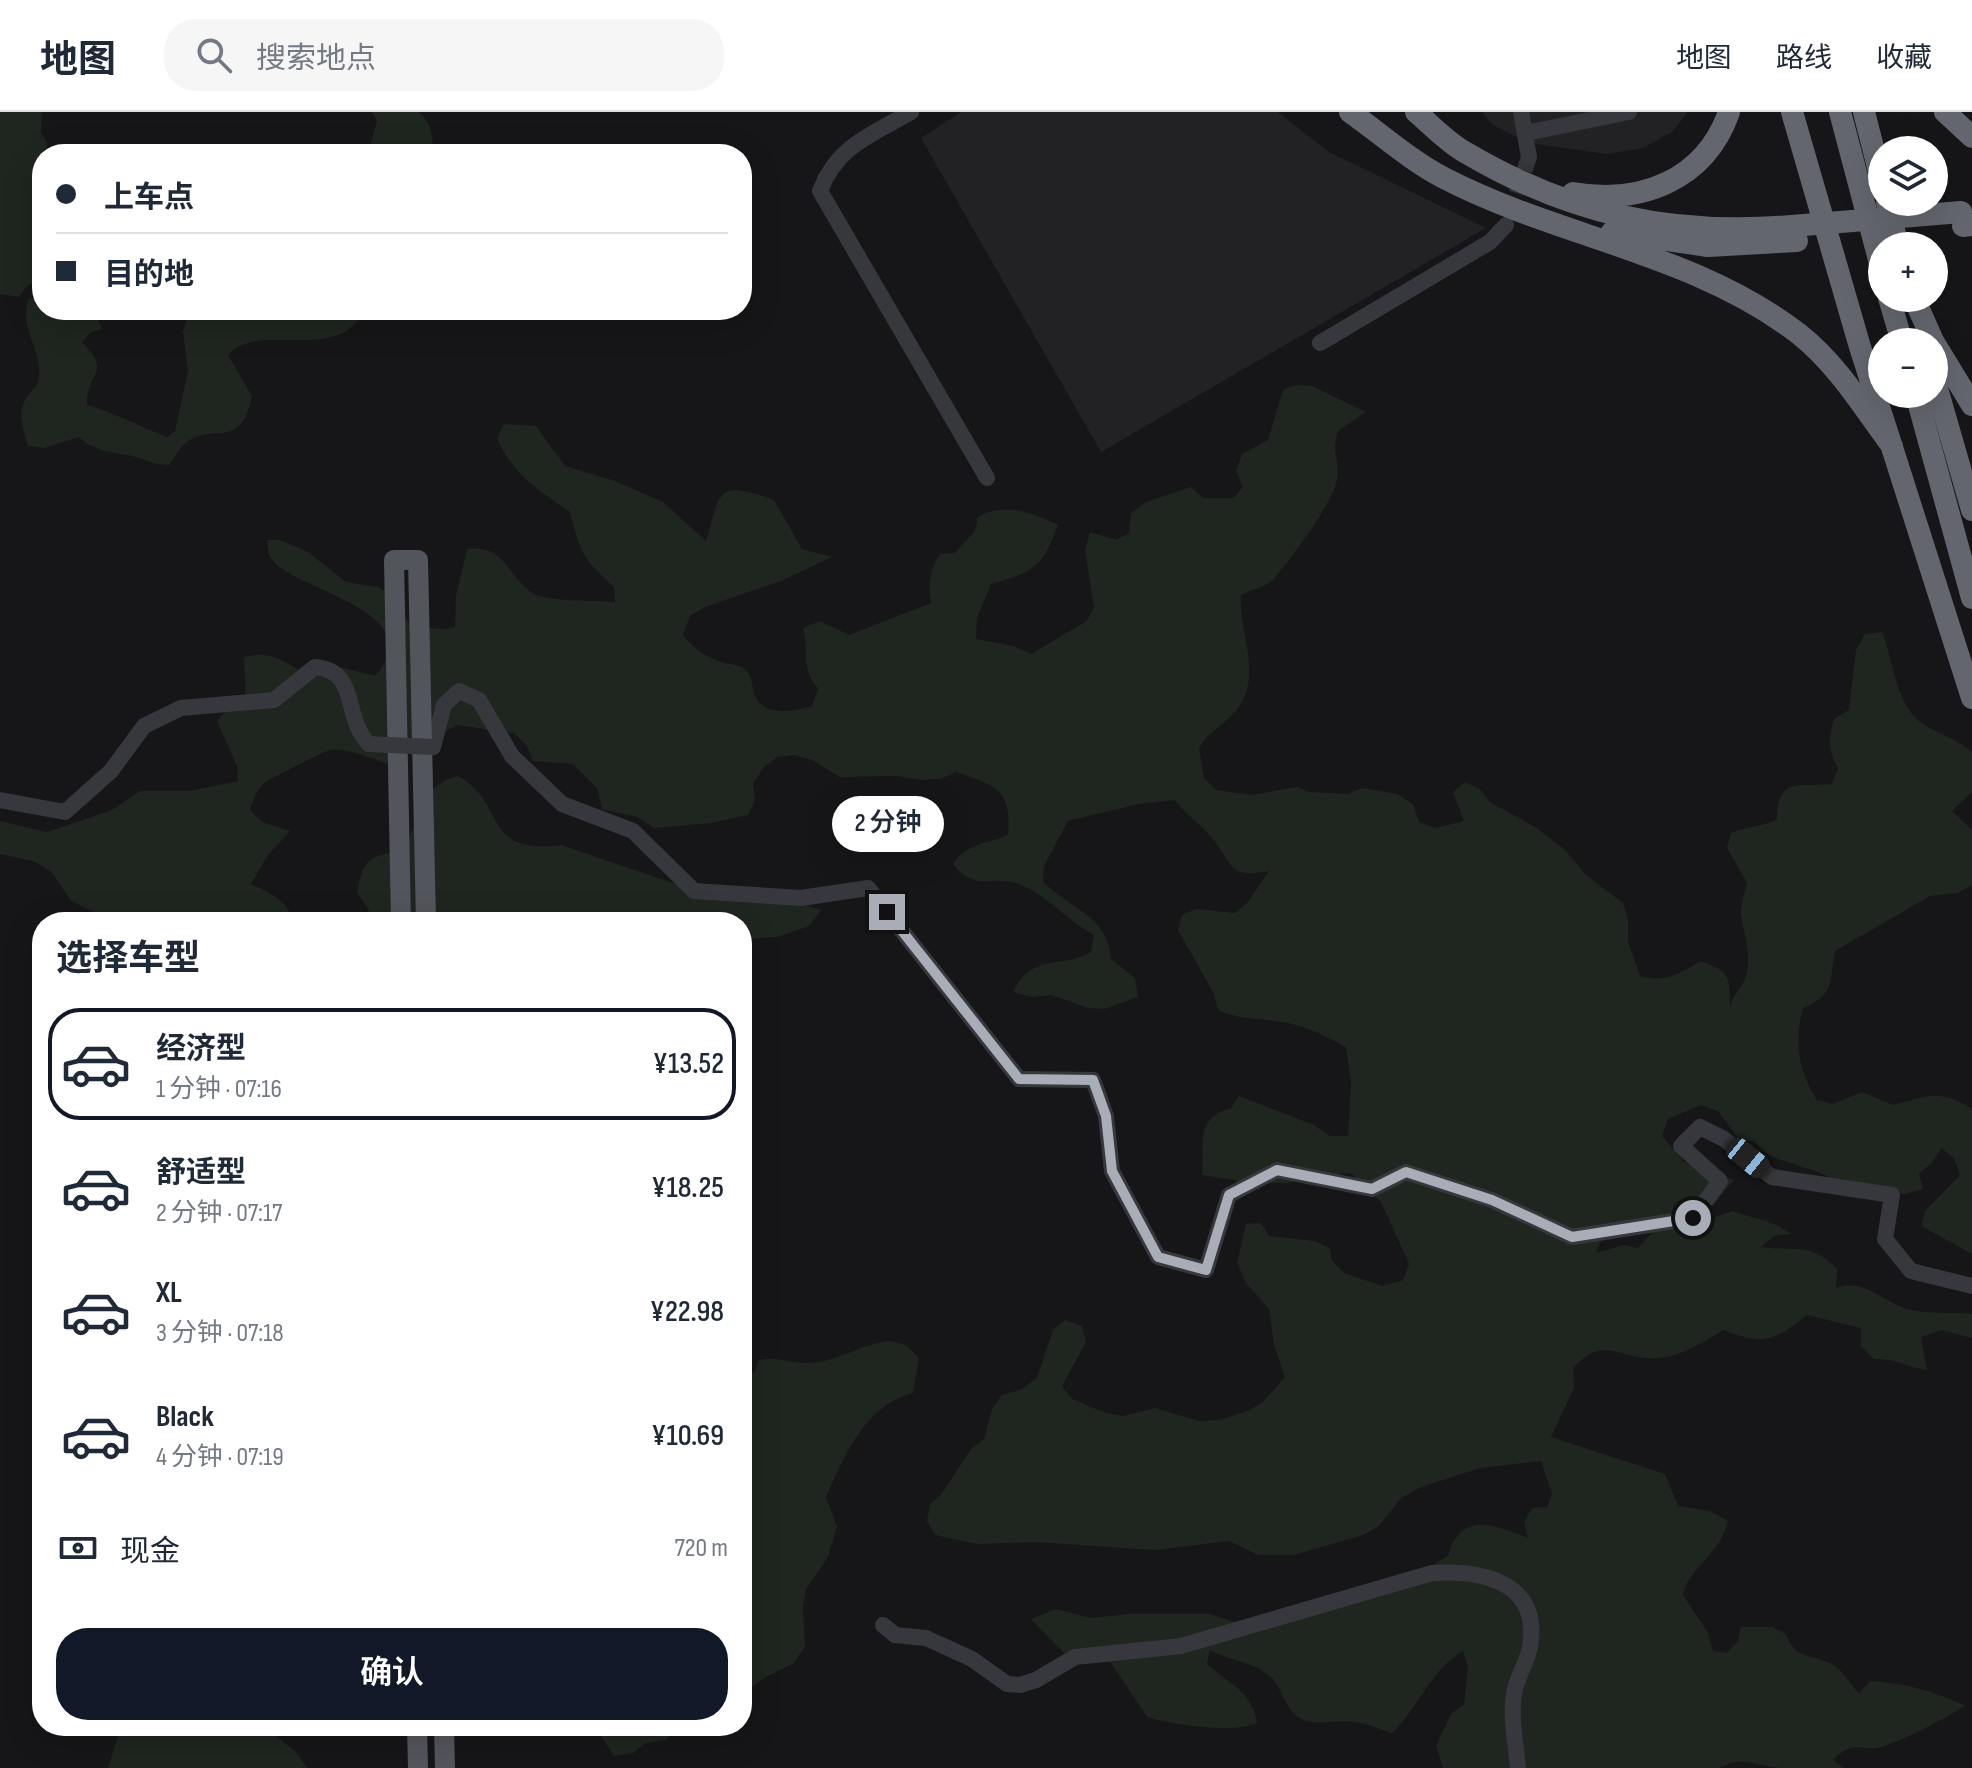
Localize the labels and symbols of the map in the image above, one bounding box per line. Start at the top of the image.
callout: 2 分钟 [831,796,943,852]
route end [869,894,905,930]
car [1722,1134,1774,1182]
route start [1675,1200,1711,1236]

